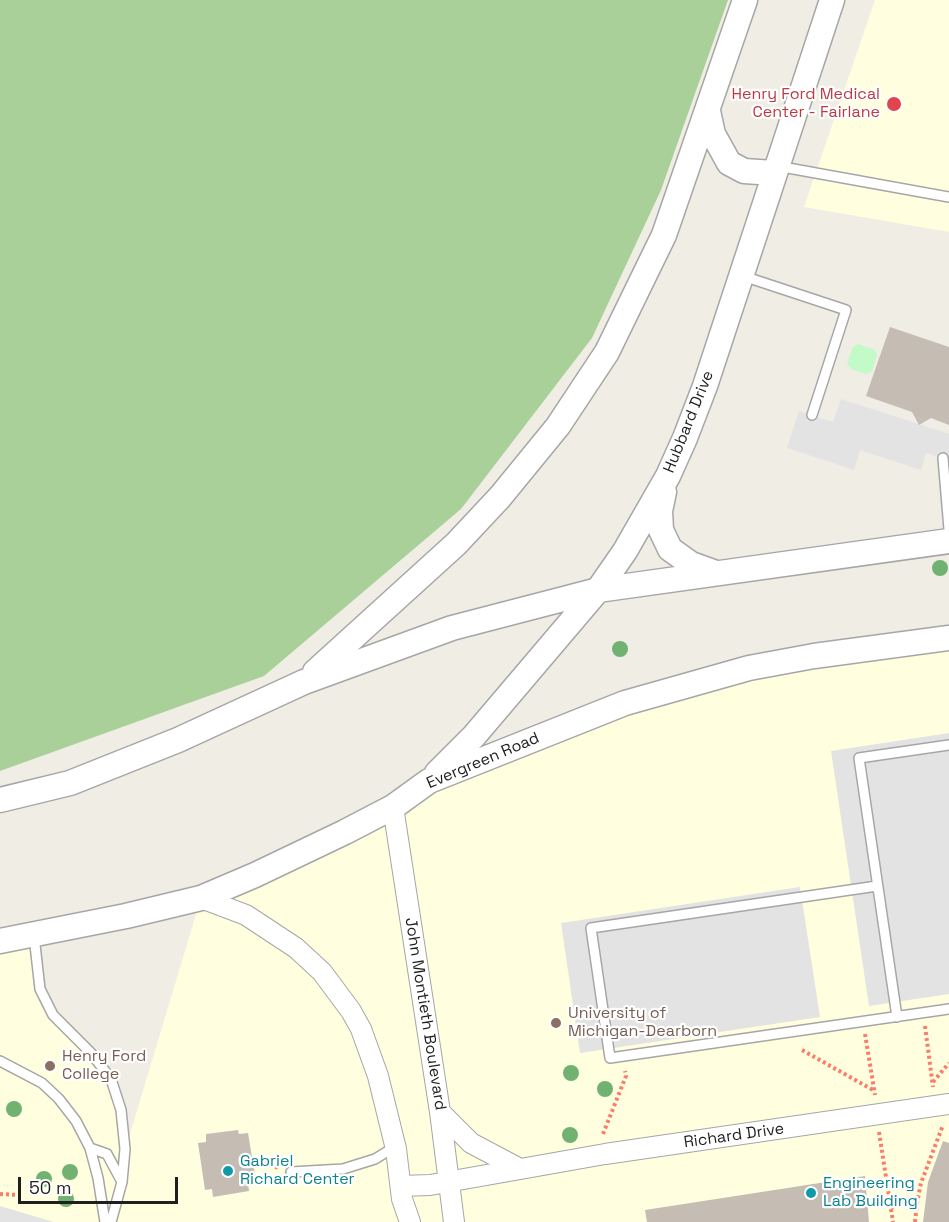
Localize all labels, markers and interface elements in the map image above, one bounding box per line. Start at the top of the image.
place label: Henry Ford Medical Center - Fairlane [731,85,880,123]
marker: Henry Ford Medical Center - Fairlane [885,95,903,113]
street label: Hubbard Drive [660,368,718,476]
street label: Evergreen Road [424,729,542,793]
street label: John Montieth Boulevard [400,916,450,1112]
place label: University of Michigan-Dearborn [568,1004,717,1042]
marker: University of Michigan-Dearborn [549,1016,563,1030]
place label: Henry Ford College [62,1047,146,1085]
marker: Henry Ford College [43,1059,57,1073]
street label: Richard Drive [683,1119,785,1153]
place label: Gabriel Richard Center [240,1152,355,1190]
marker: Gabriel Richard Center [221,1164,235,1178]
scale bar [21,1165,182,1203]
place label: Engineering Lab Building [823,1174,918,1212]
text: 50 m [29,1176,71,1199]
marker: Engineering Lab Building [804,1186,818,1200]

